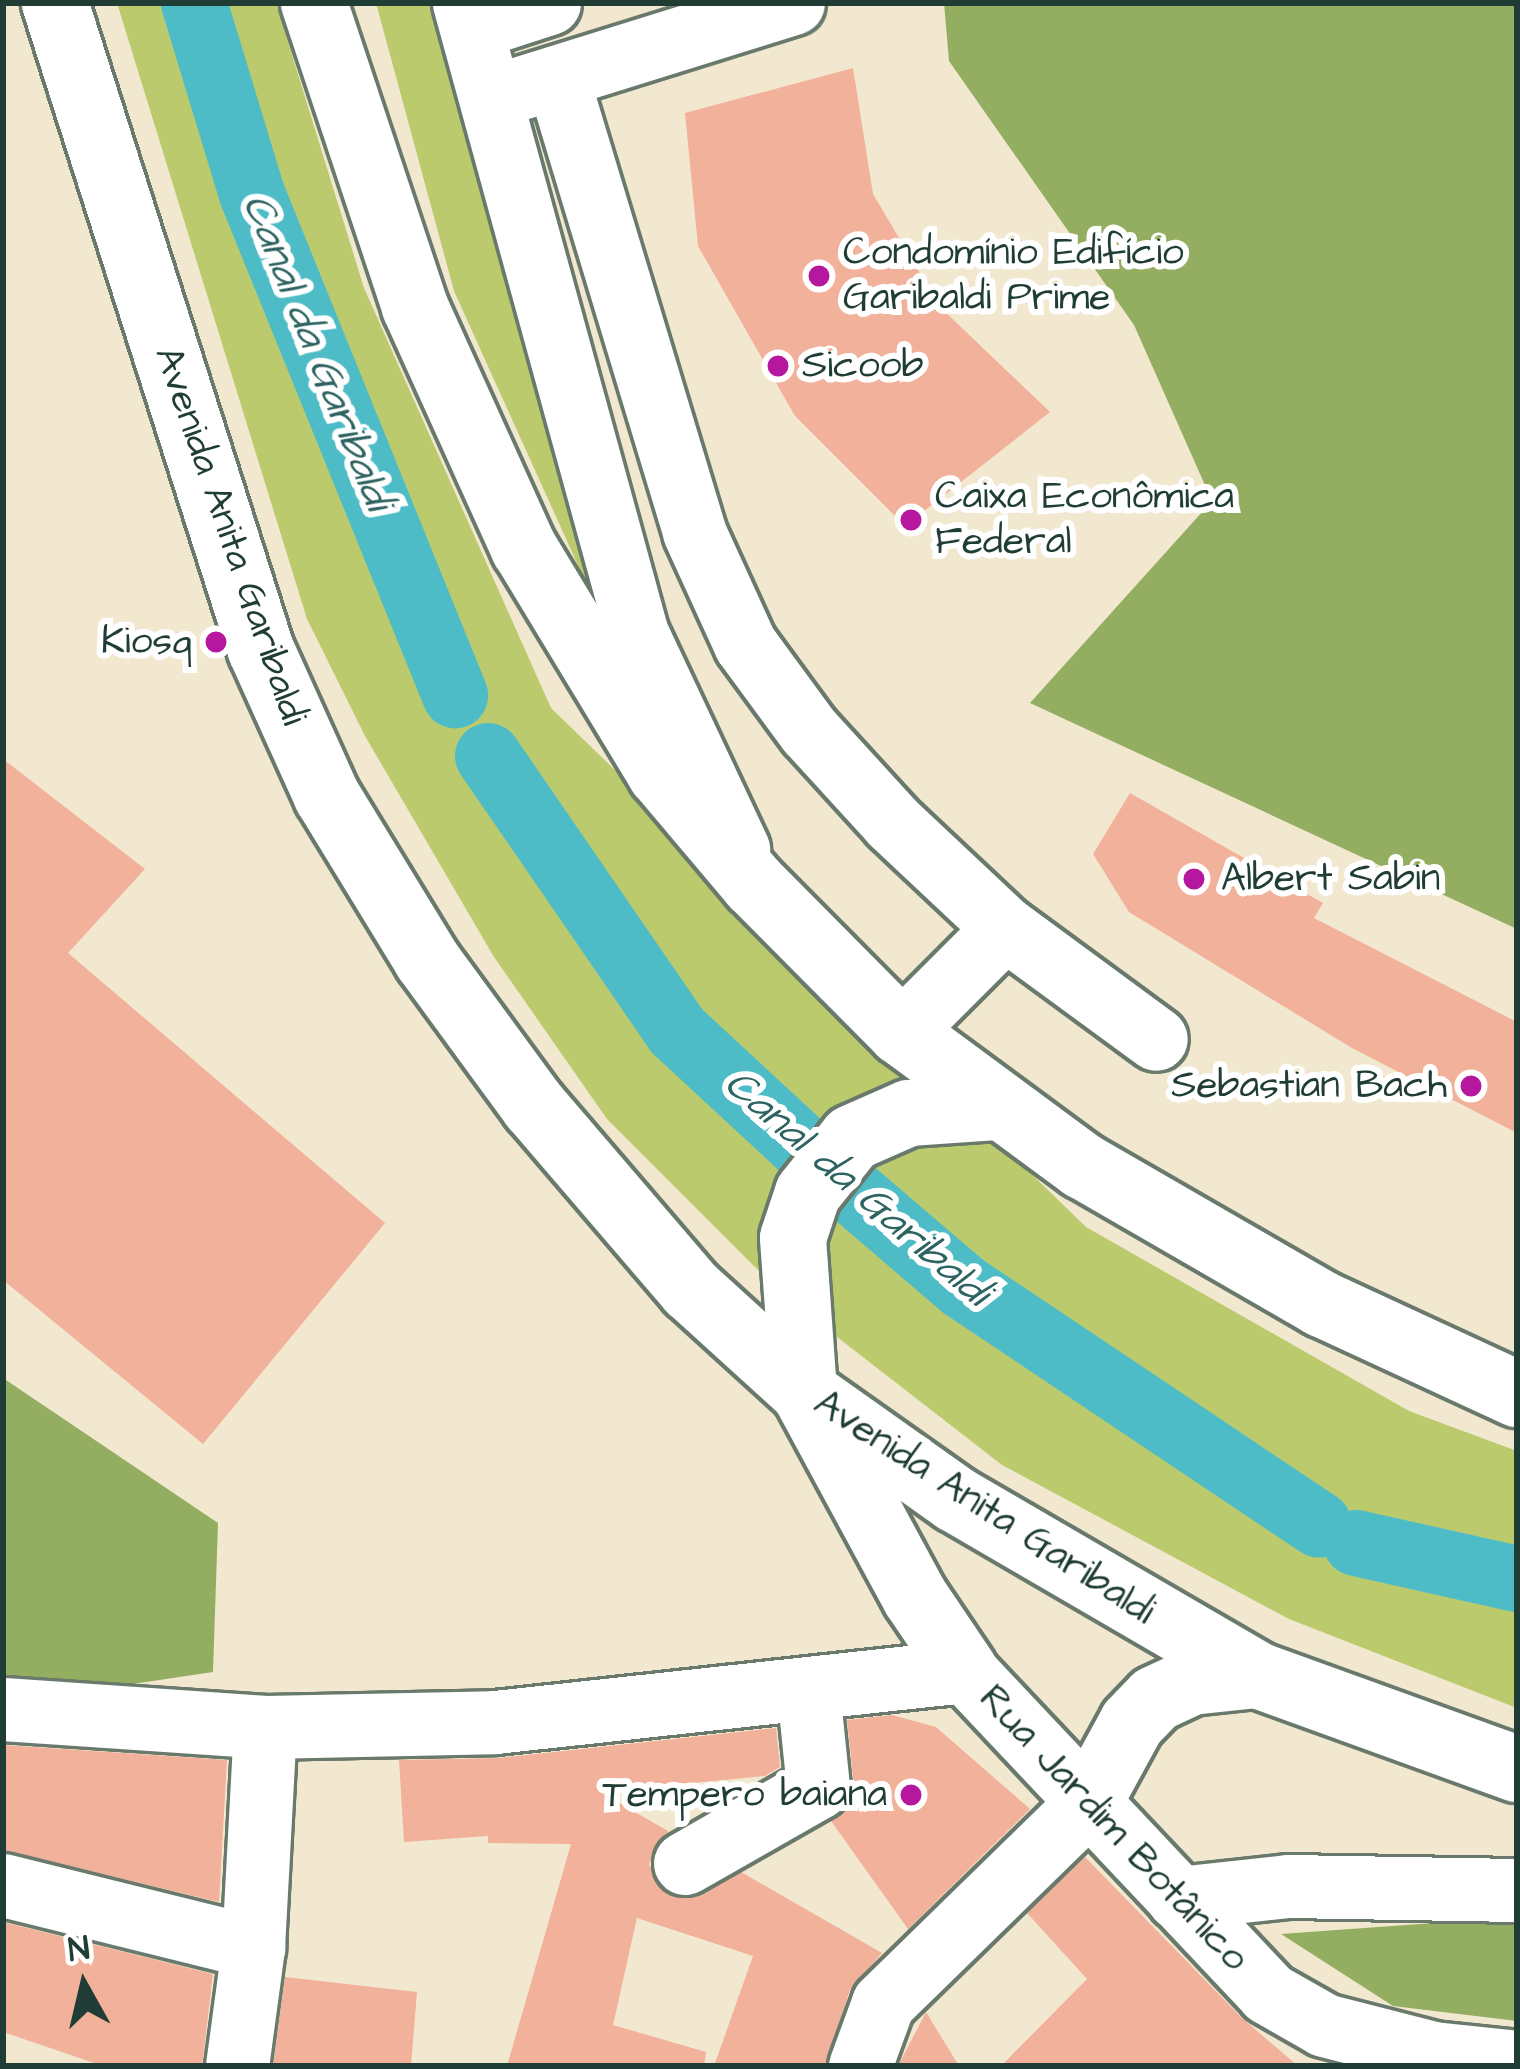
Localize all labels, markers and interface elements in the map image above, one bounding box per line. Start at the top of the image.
water label: Canal da Garibaldi [231,187,403,517]
place label: Condomínio Edifício Garibaldi Prime [843,231,1184,322]
marker: Condomínio Edifício Garibaldi Prime [806,263,832,289]
street label: Avenida Anita Garibaldi [143,341,317,731]
place label: Sicoob [802,343,923,389]
marker: Sicoob [765,353,791,379]
place label: Caixa Econômica Federal [935,475,1234,566]
marker: Caixa Econômica Federal [898,507,924,533]
place label: Kiosq [101,619,192,665]
marker: Kiosq [203,629,229,655]
place label: Albert Sabin [1221,856,1440,902]
marker: Albert Sabin [1178,863,1210,895]
water label: Canal da Garibaldi [714,1059,1000,1317]
place label: Sebastian Bach [1171,1063,1447,1109]
marker: Sebastian Bach [1458,1073,1484,1099]
street label: Avenida Anita Garibaldi [805,1380,1163,1636]
street label: Rua Jardim Botânico [968,1676,1258,1982]
place label: Tempero baiana [603,1772,887,1818]
marker: Tempero baiana [898,1782,924,1808]
north arrow [24,1925,144,2045]
text: N [66,1925,92,1974]

